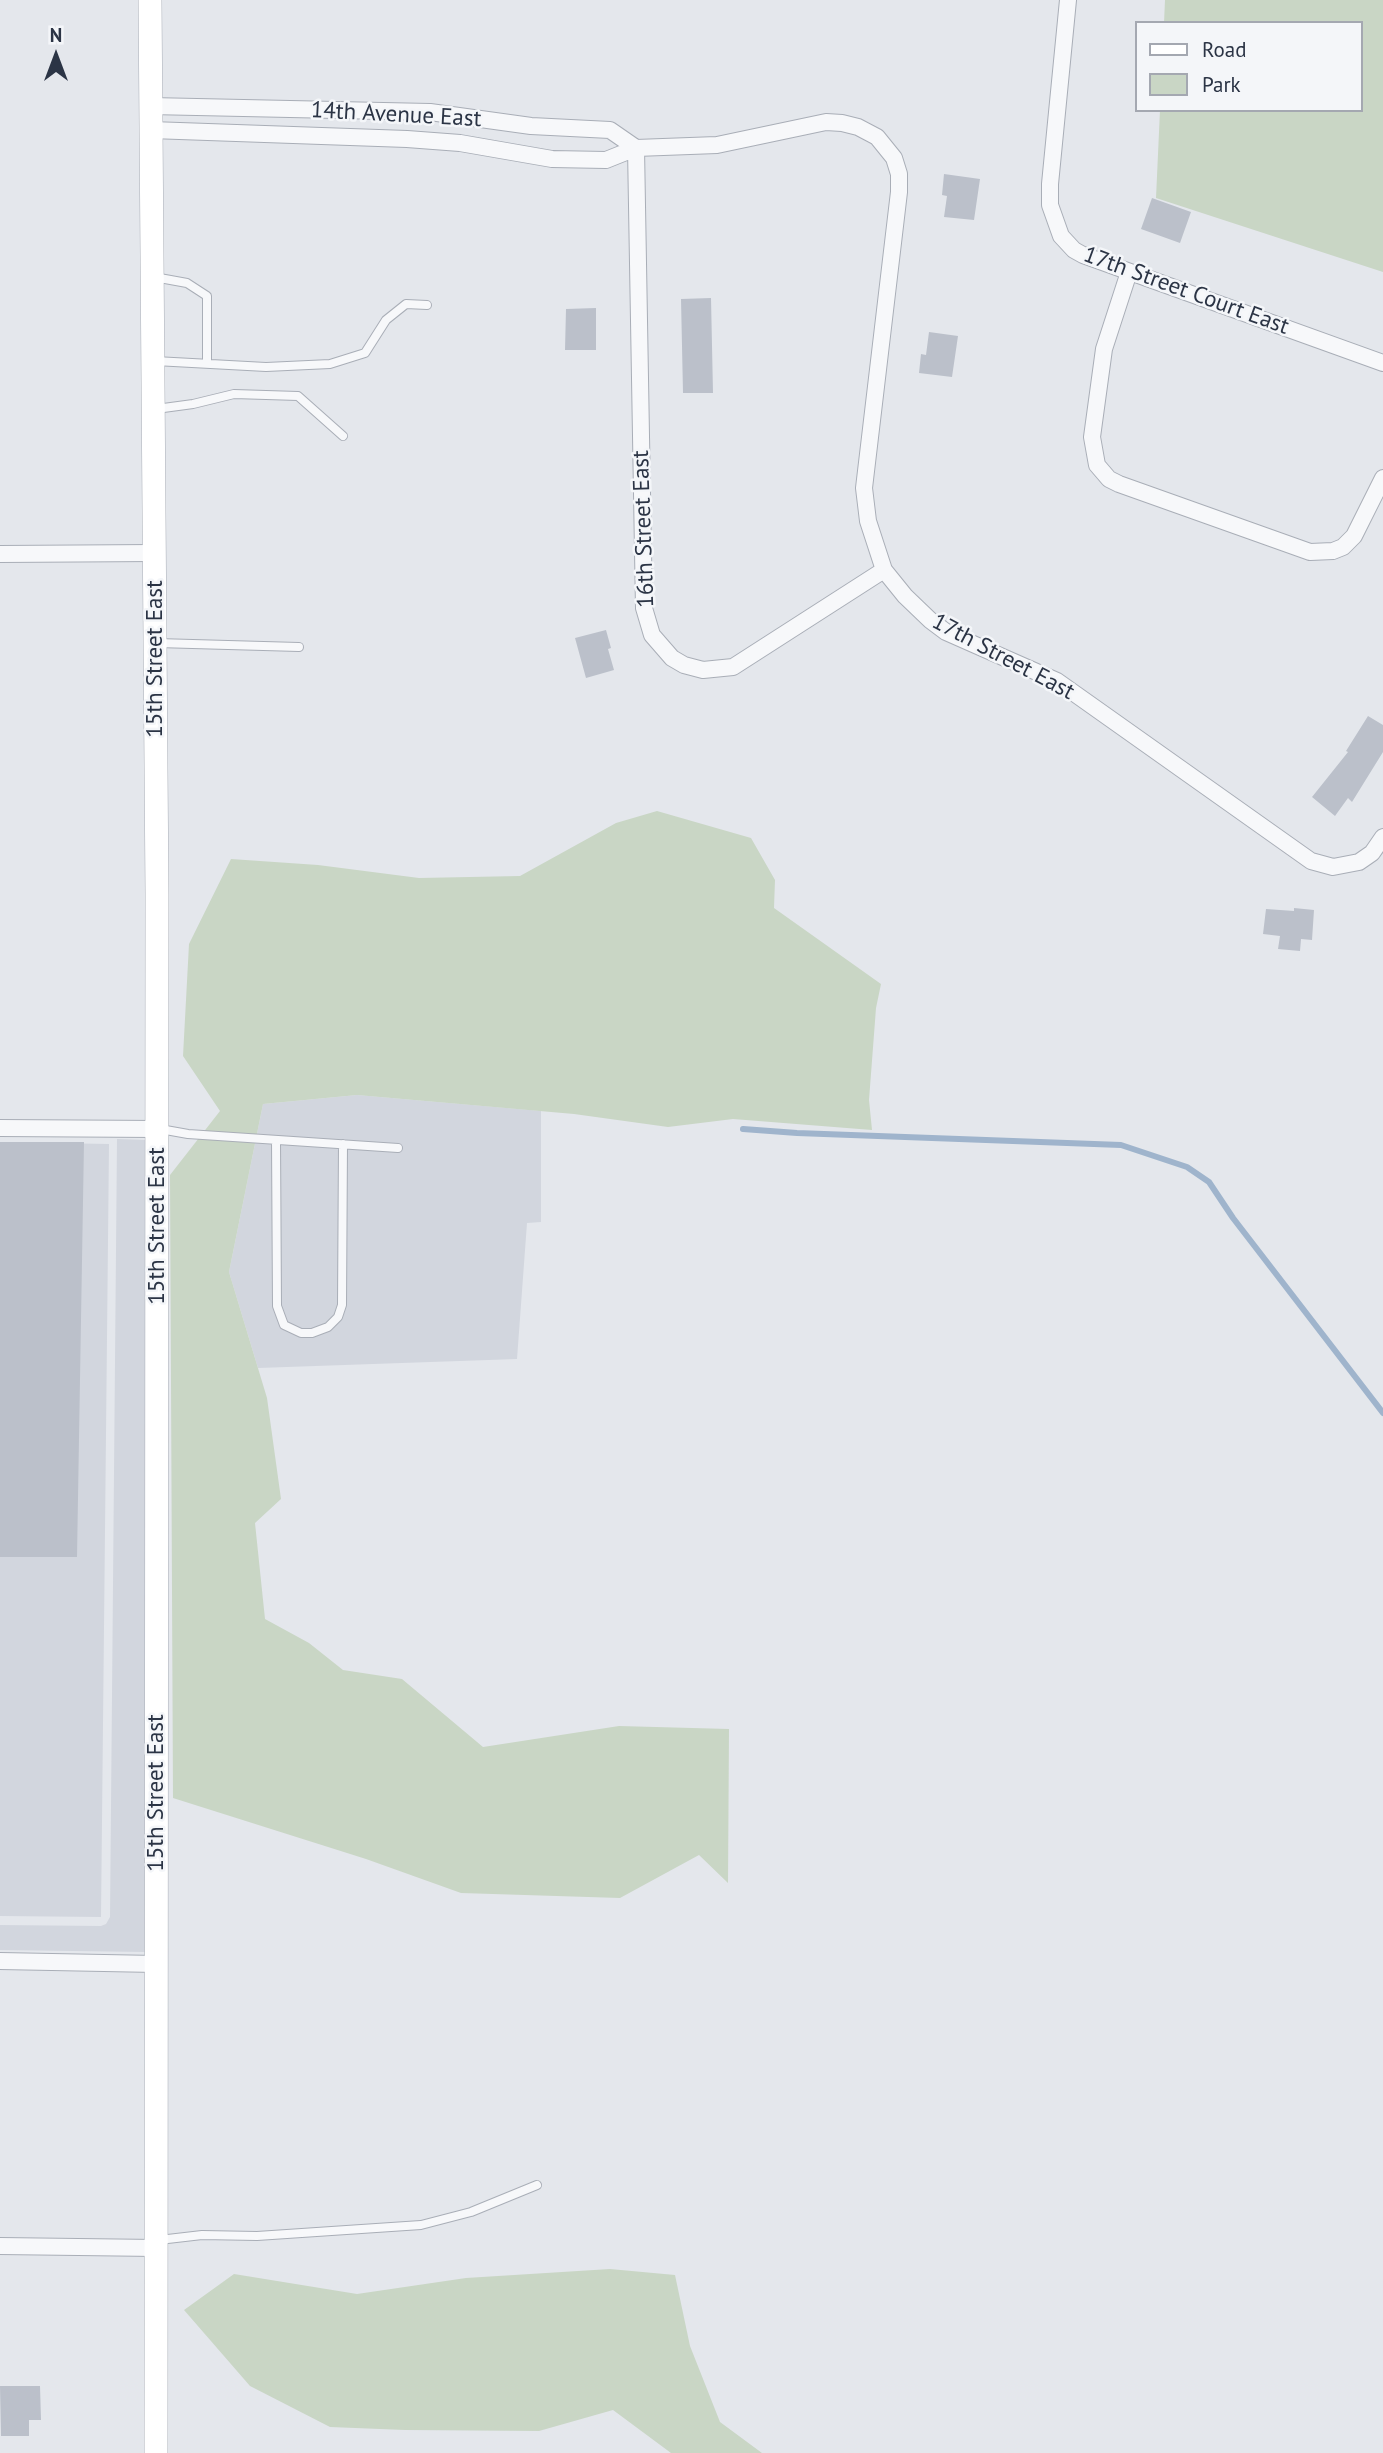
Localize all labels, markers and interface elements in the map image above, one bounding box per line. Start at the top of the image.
north arrow [21,21,91,91]
legend [1134,21,1362,112]
text: N [50,23,62,47]
text: Road [1202,36,1246,63]
text: Park [1202,71,1241,98]
street label: 14th Avenue East [310,97,482,133]
street label: 17th Street Court East [1079,241,1293,341]
street label: 16th Street East [627,450,661,608]
street label: 15th Street East [141,580,169,738]
street label: 17th Street East [927,608,1079,706]
street label: 15th Street East [143,1147,171,1305]
street label: 15th Street East [142,1714,170,1872]

